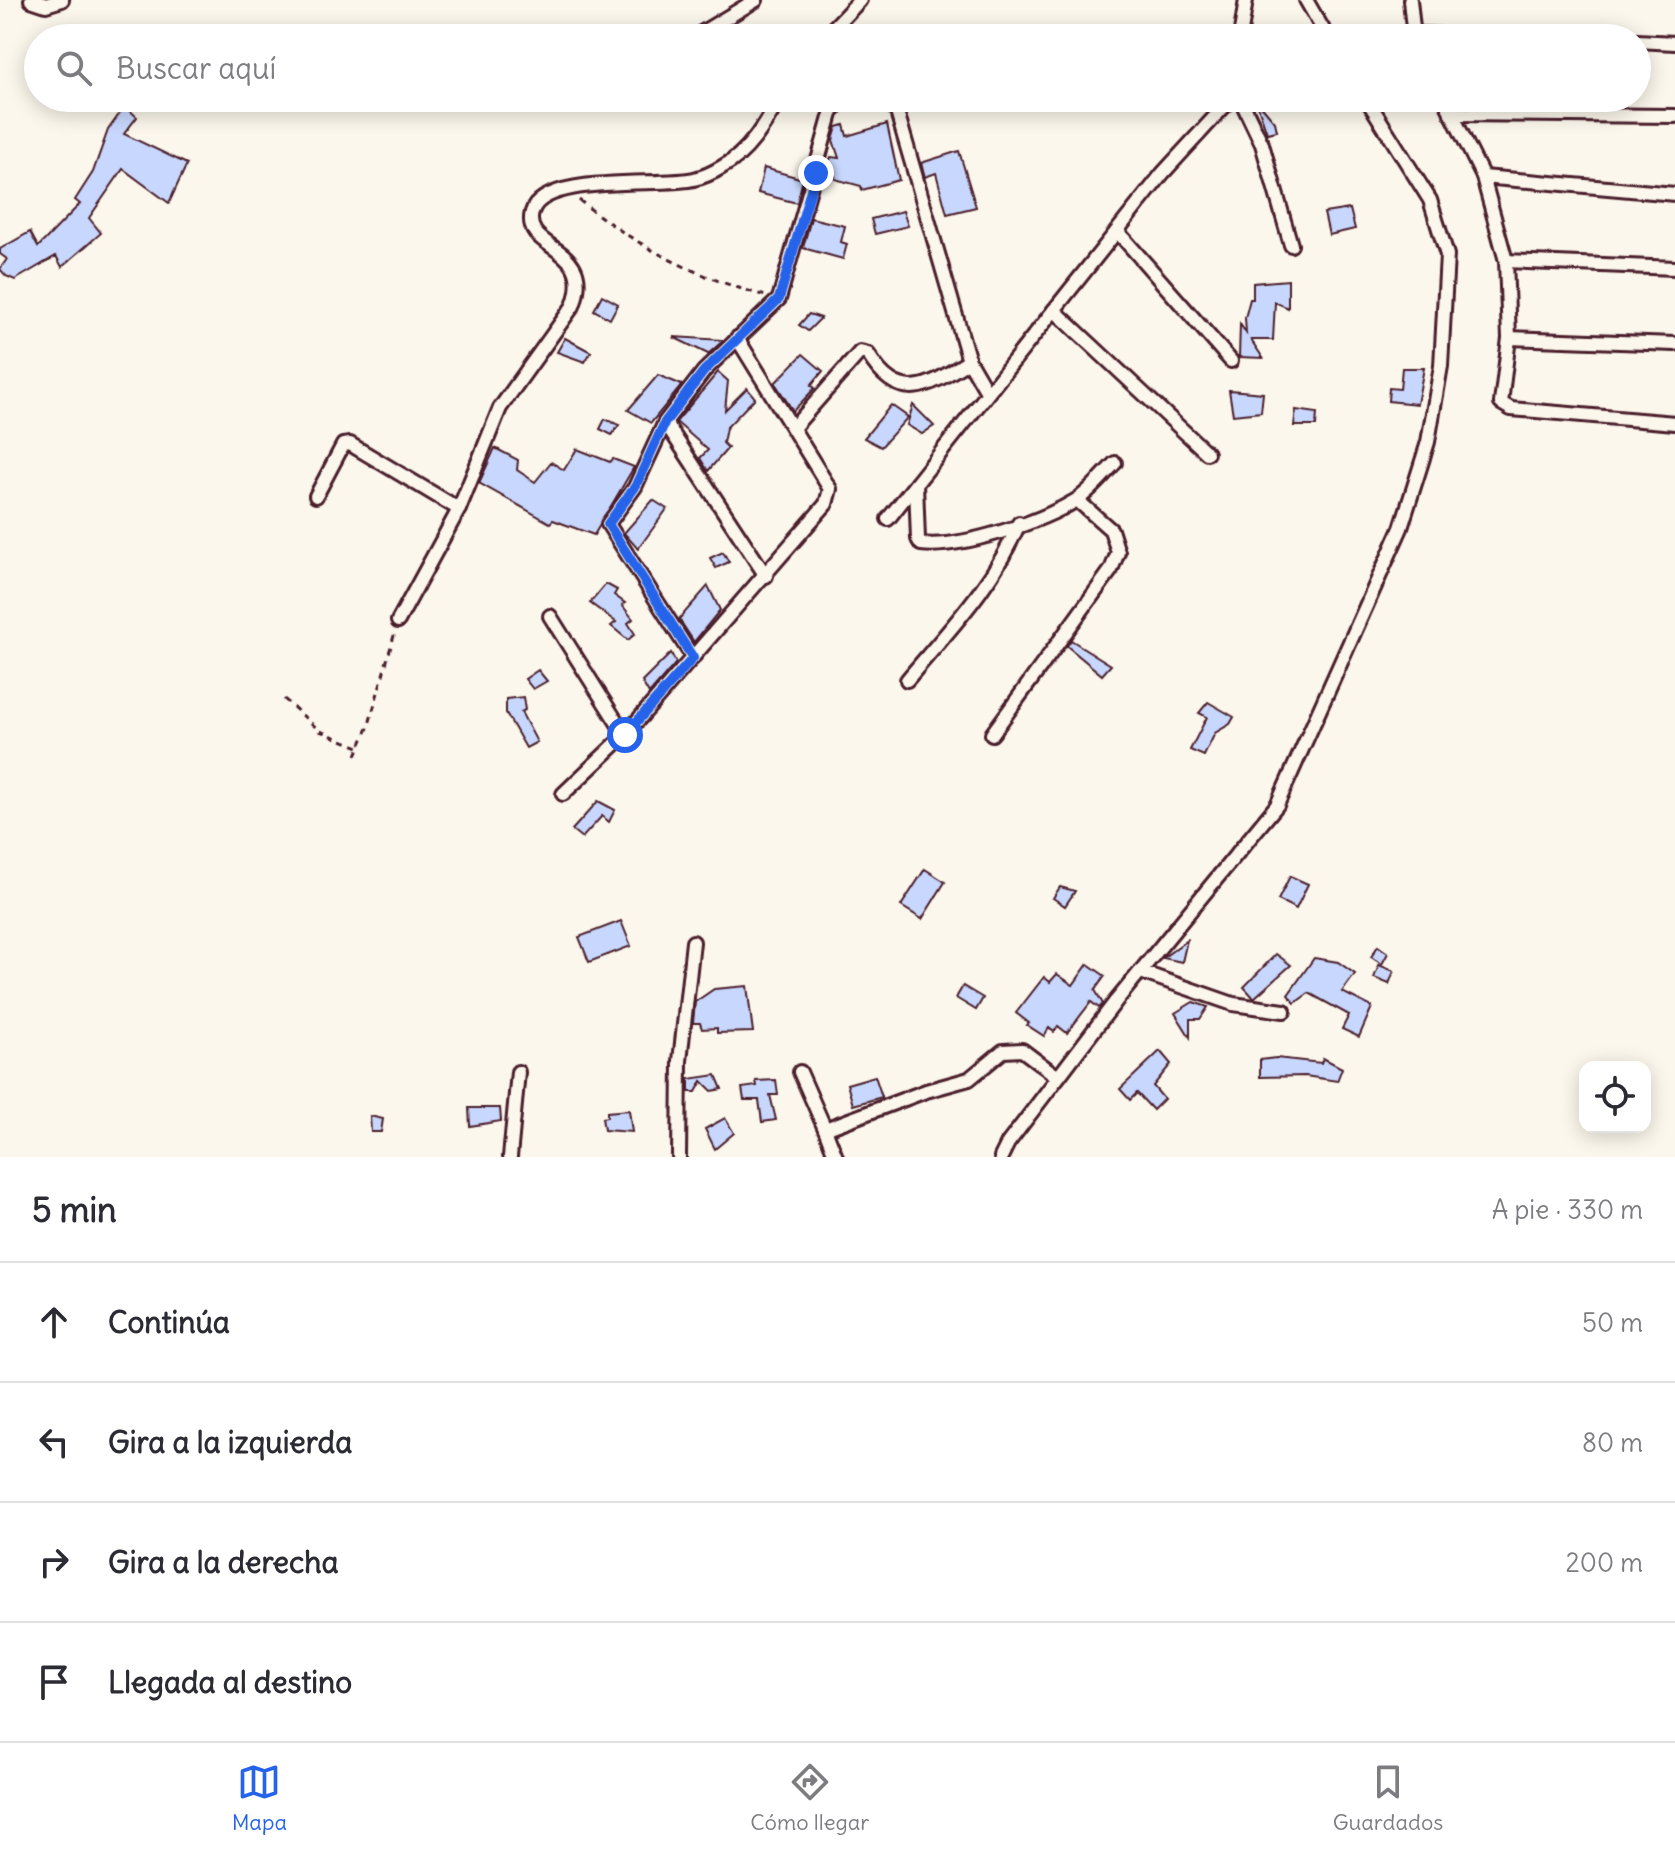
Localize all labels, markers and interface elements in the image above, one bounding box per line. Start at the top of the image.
search box [24,24,1651,112]
icon: search [52,46,96,90]
text: Buscar aquí [116,49,276,87]
route end [798,155,834,191]
route start [607,717,643,753]
map controls [1579,1061,1651,1133]
button: locate [1579,1061,1651,1133]
text: 5 min [32,1188,117,1231]
text: A pie · 330 m [1492,1193,1643,1226]
icon: ahead [32,1300,76,1344]
text: Continúa [108,1303,230,1341]
text: 50 m [1582,1306,1643,1339]
icon: left [32,1420,76,1464]
text: Gira a la izquierda [108,1423,352,1461]
text: 80 m [1582,1426,1643,1459]
icon: right [32,1540,76,1584]
text: Gira a la derecha [108,1543,339,1581]
text: 200 m [1566,1546,1643,1579]
icon: arrive [32,1660,76,1704]
text: Llegada al destino [108,1663,352,1701]
tab: Mapa [232,1760,287,1836]
tab: Cómo llegar [750,1760,869,1836]
tab: Guardados [1333,1760,1443,1836]

